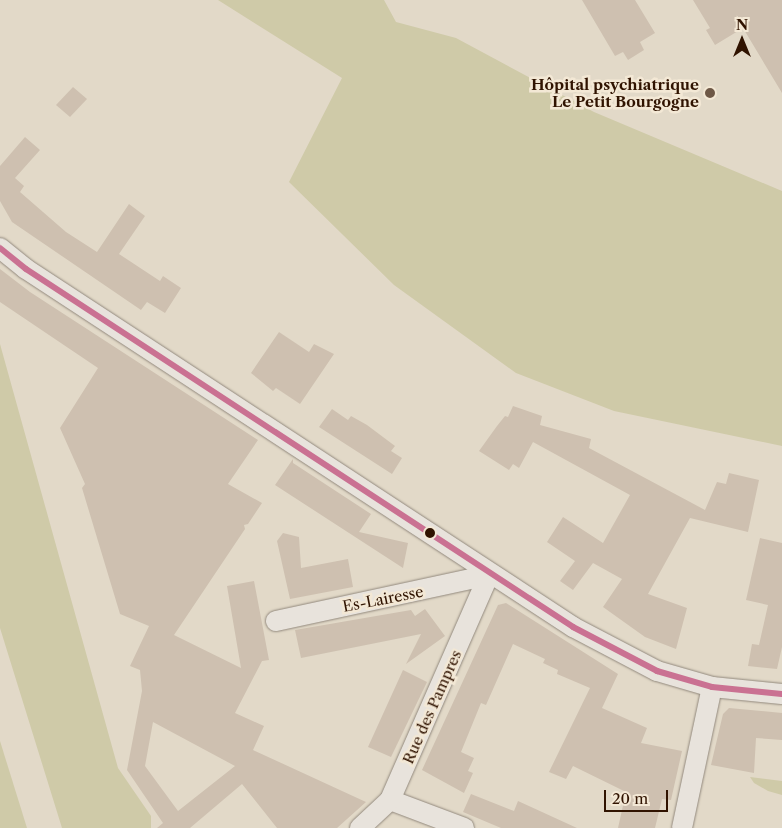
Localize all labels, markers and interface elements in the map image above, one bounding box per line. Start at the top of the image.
north arrow [717,15,767,65]
text: N [736,16,748,34]
place label: Hôpital psychiatrique Le Petit Bourgogne [531,75,699,110]
marker: Hôpital psychiatrique Le Petit Bourgogne [703,86,717,100]
unlabelled marker [425,528,435,538]
street label: Es-Lairesse [341,582,425,616]
street label: Rue des Pampres [399,647,465,767]
scale bar [607,780,671,812]
text: 20 m [612,789,648,808]

